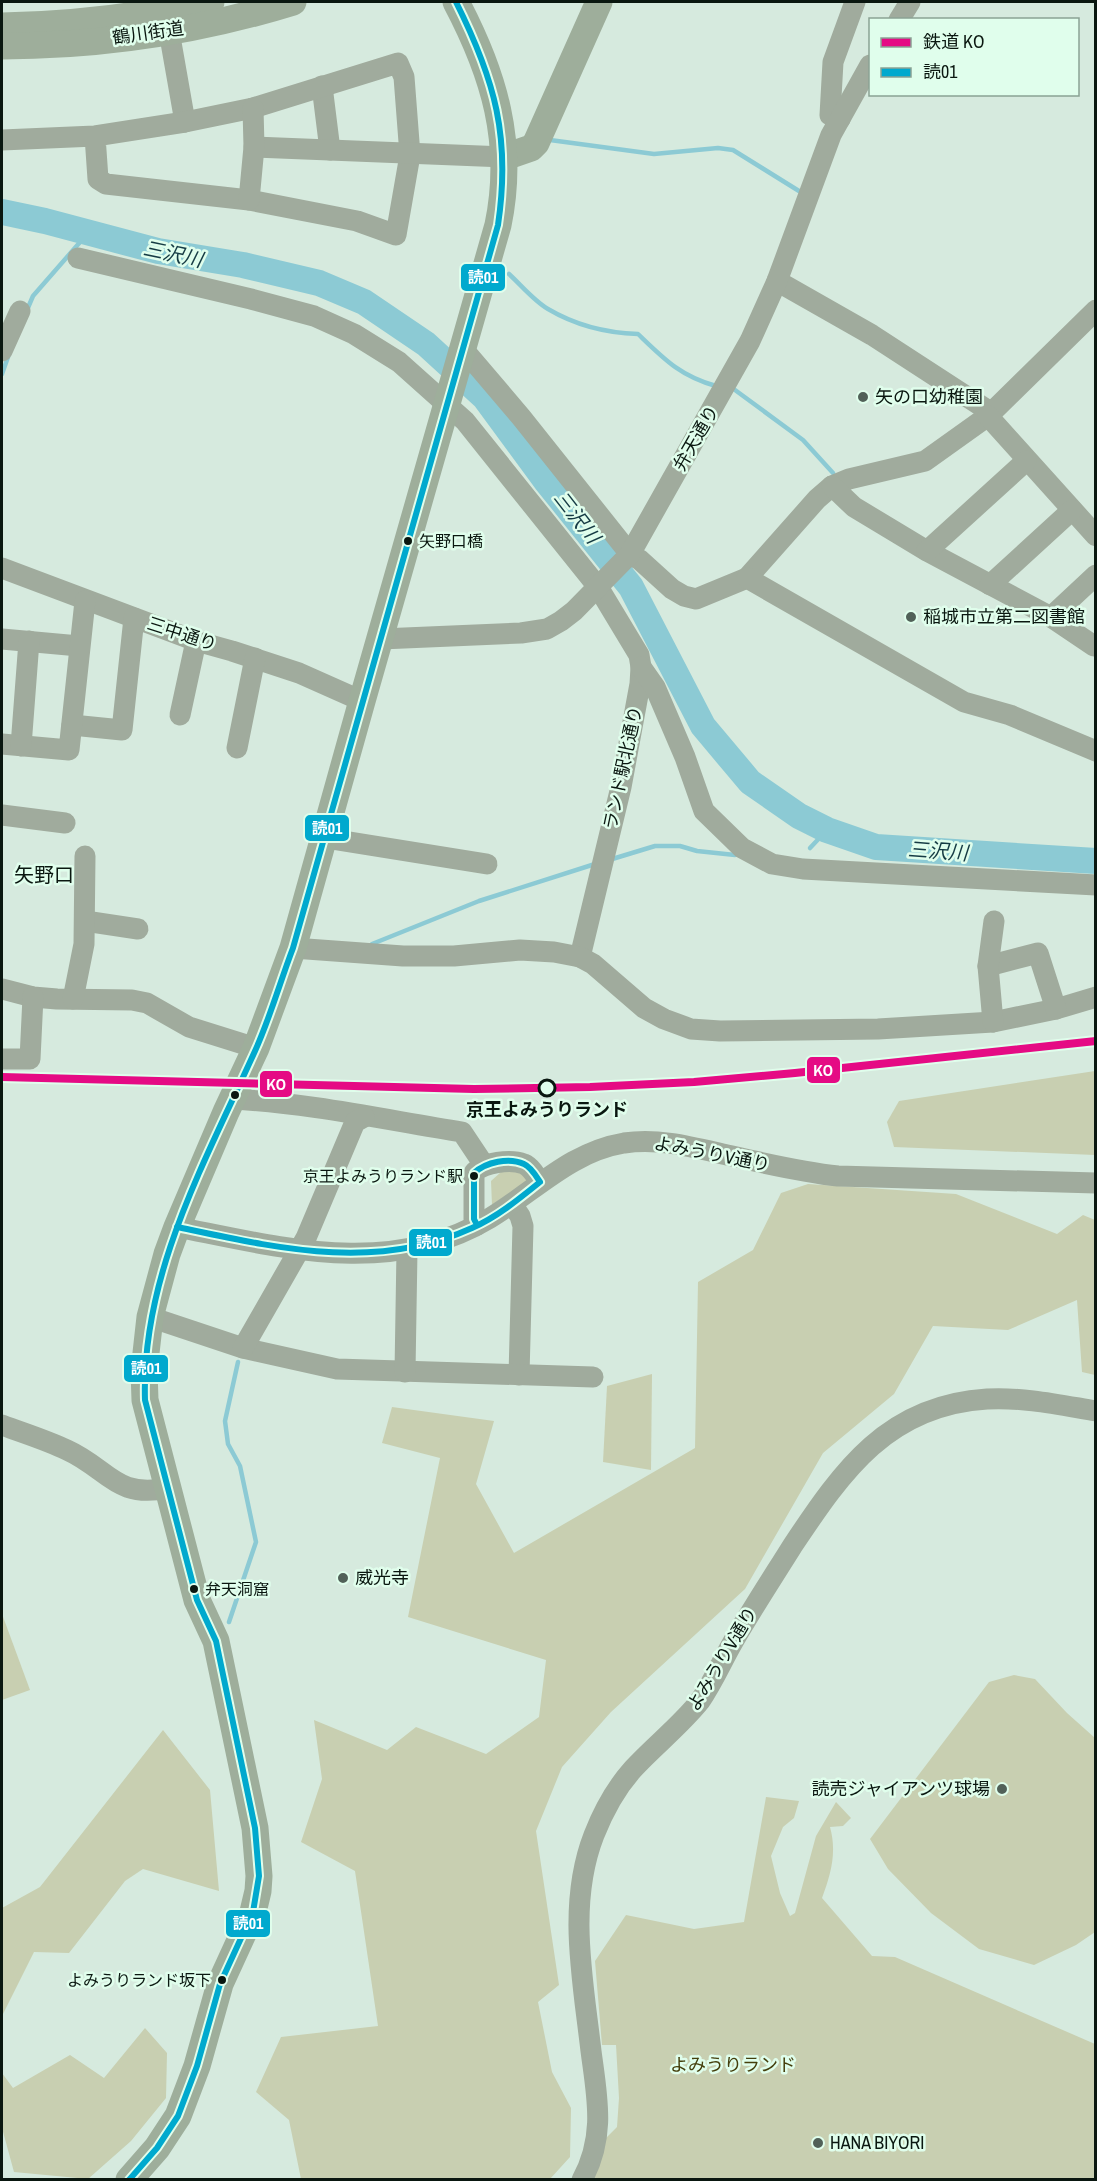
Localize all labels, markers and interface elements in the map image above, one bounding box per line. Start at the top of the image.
street label: 鶴川街道 [111,15,185,50]
legend [869,18,1079,96]
text: 鉄道 KO [923,29,984,54]
text: 読01 [923,59,958,84]
water label: 三沢川 [141,234,207,273]
line badge: 読01 [460,263,506,292]
text: 読01 [468,266,499,288]
place label: 矢の口幼稚園 [875,384,983,409]
marker: 矢の口幼稚園 [856,390,870,404]
street label: 弁天通り [667,400,724,475]
water label: 三沢川 [548,485,608,550]
place label: 矢野口橋 [419,530,483,552]
marker: 矢野口橋 [402,535,414,547]
place label: 稲城市立第二図書館 [923,604,1085,629]
marker: 稲城市立第二図書館 [904,610,918,624]
street label: 三中通り [144,611,220,657]
street label: ランド駅北通り [597,704,648,832]
line badge: 読01 [304,814,350,842]
text: 読01 [312,817,343,839]
water label: 三沢川 [907,835,971,866]
district label: 矢野口 [14,861,74,888]
line badge: KO [806,1056,841,1084]
text: KO [813,1059,833,1081]
line badge: KO [259,1070,293,1098]
text: KO [266,1073,286,1095]
marker: 京王よみうりランド [538,1079,556,1097]
unlabelled marker [229,1089,241,1101]
place label: 京王よみうりランド [466,1097,628,1122]
street label: よみうりV通り [652,1130,772,1177]
place label: 京王よみうりランド駅 [303,1165,463,1187]
marker: 京王よみうりランド駅 [468,1170,480,1182]
line badge: 読01 [408,1228,453,1257]
text: 読01 [416,1231,447,1253]
line badge: 読01 [123,1354,169,1383]
text: 読01 [131,1357,162,1379]
place label: 威光寺 [355,1565,409,1590]
marker: 威光寺 [336,1571,350,1585]
place label: 弁天洞窟 [205,1578,269,1600]
marker: 弁天洞窟 [188,1583,200,1595]
street label: よみうりV通り [681,1602,763,1716]
place label: 読売ジャイアンツ球場 [812,1776,990,1801]
marker: 読売ジャイアンツ球場 [995,1782,1009,1796]
line badge: 読01 [225,1909,271,1938]
text: 読01 [233,1912,264,1934]
place label: よみうりランド坂下 [67,1969,211,1991]
marker: よみうりランド坂下 [216,1974,228,1986]
park label: よみうりランド [670,2052,796,2077]
place label: HANA BIYORI [830,2130,924,2155]
marker: HANA BIYORI [811,2136,825,2150]

